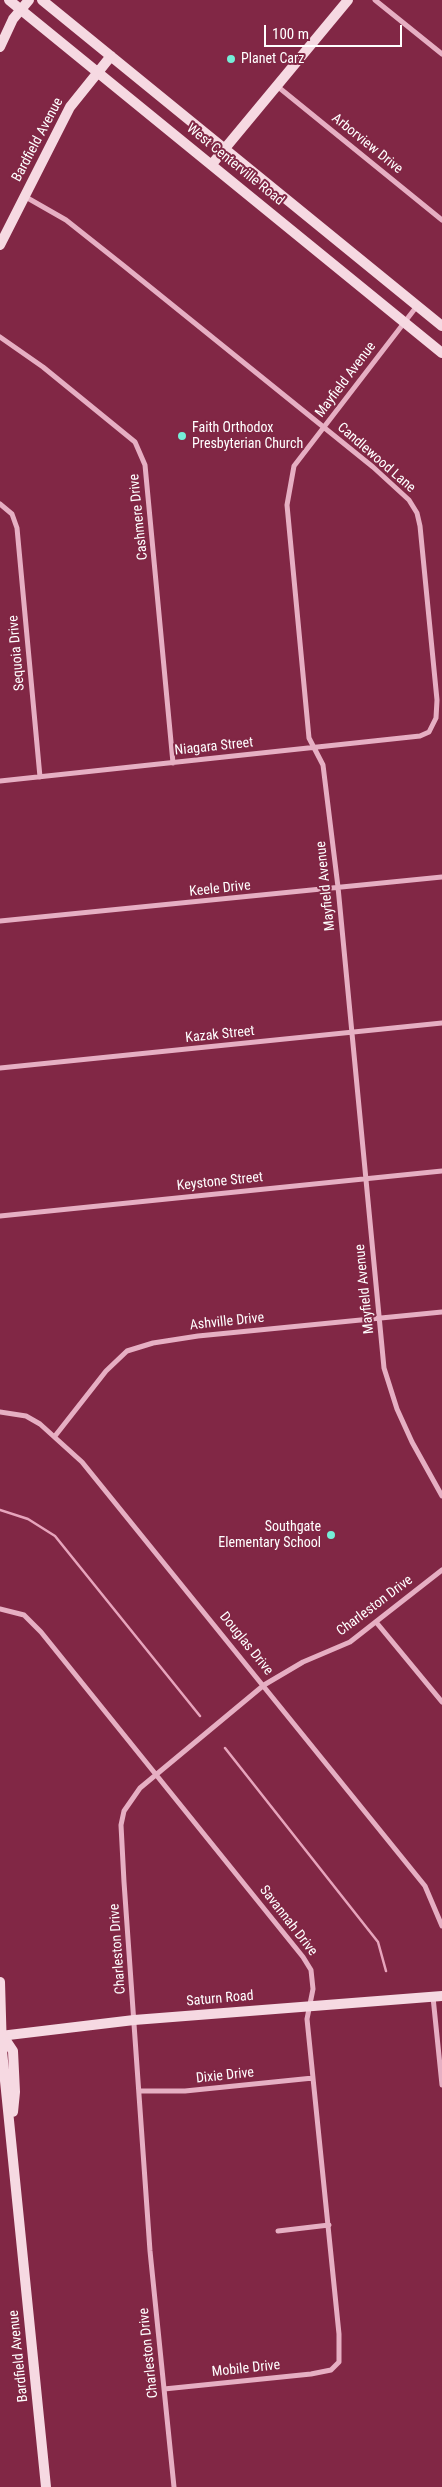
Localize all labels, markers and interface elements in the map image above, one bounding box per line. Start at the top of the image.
scale bar [267,15,404,47]
text: 100 m [272,25,309,43]
place label: Planet Carz [241,51,304,67]
marker: Planet Carz [225,53,237,65]
street label: Bardfield Avenue [9,95,67,185]
street label: Arborview Drive [328,110,406,178]
street label: West Centerville Road [183,121,287,209]
street label: Mayfield Avenue [312,339,380,421]
street label: Candlewood Lane [333,419,419,497]
place label: Faith Orthodox Presbyterian Church [192,420,303,452]
marker: Faith Orthodox Presbyterian Church [176,430,188,442]
street label: Cashmere Drive [126,473,152,561]
street label: Sequoia Drive [5,615,29,691]
street label: Niagara Street [174,735,254,759]
street label: Mayfield Avenue [313,840,339,932]
street label: Keele Drive [189,877,251,901]
street label: Kazak Street [185,1023,255,1047]
street label: Keystone Street [176,1169,264,1195]
street label: Mayfield Avenue [352,1243,378,1335]
street label: Ashville Drive [189,1310,265,1334]
place label: Southgate Elementary School [218,1519,321,1551]
marker: Southgate Elementary School [325,1529,337,1541]
street label: Charleston Drive [334,1572,416,1640]
street label: Douglas Drive [216,1609,276,1679]
street label: Savannah Drive [255,1882,321,1960]
street label: Charleston Drive [106,1903,130,1995]
street label: Saturn Road [186,1988,254,2010]
street label: Dixie Drive [195,2065,255,2087]
street label: Charleston Drive [136,2307,162,2399]
street label: Bardfield Avenue [6,2309,32,2403]
street label: Mobile Drive [211,2357,281,2381]

